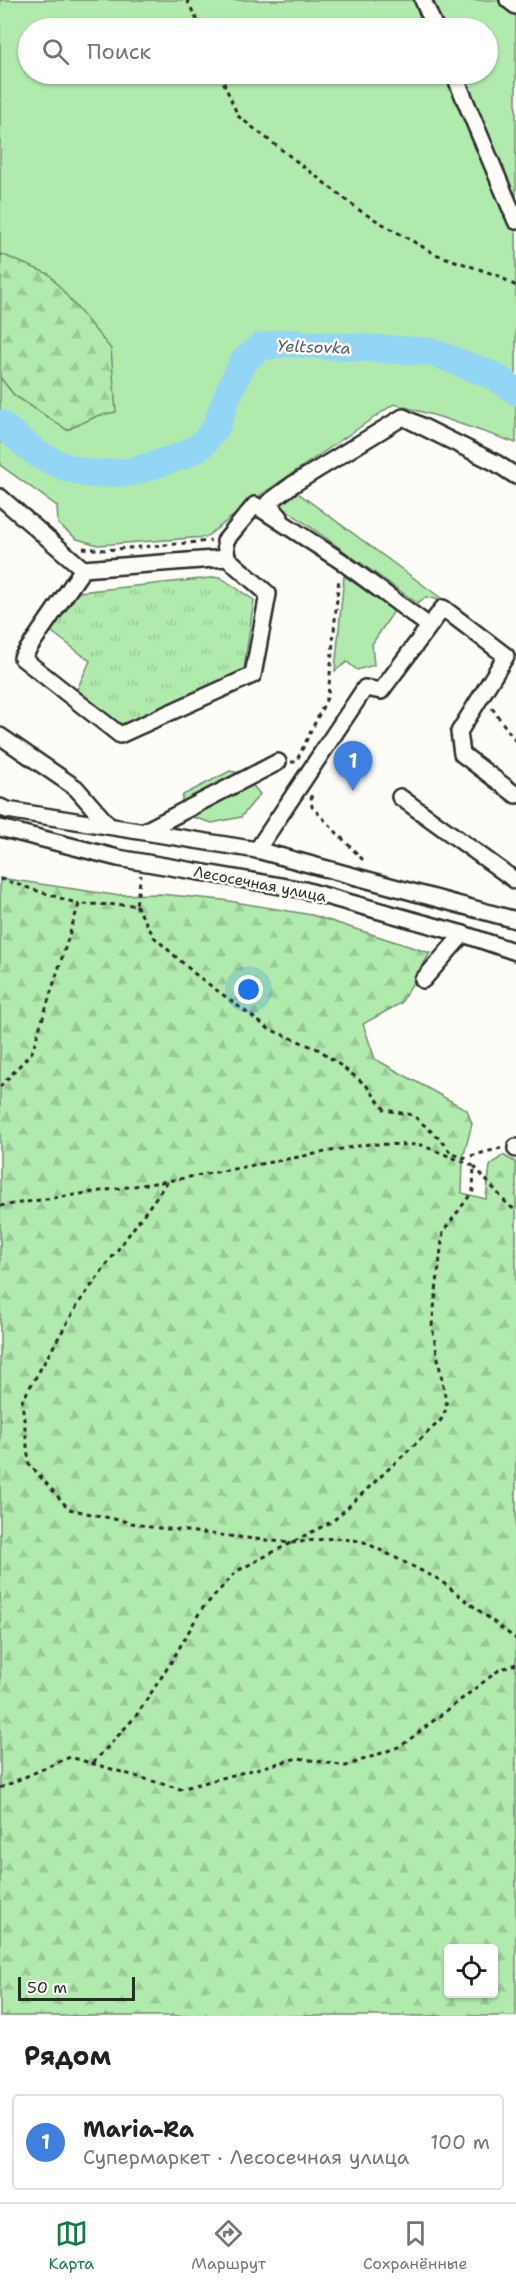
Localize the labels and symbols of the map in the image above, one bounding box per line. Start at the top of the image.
water label: Yeltsovka [277,335,351,359]
pin: 1 [334,742,372,791]
street label: Лесосечная улица [192,861,329,907]
your location [234,975,263,1004]
scale bar [18,1974,135,2002]

